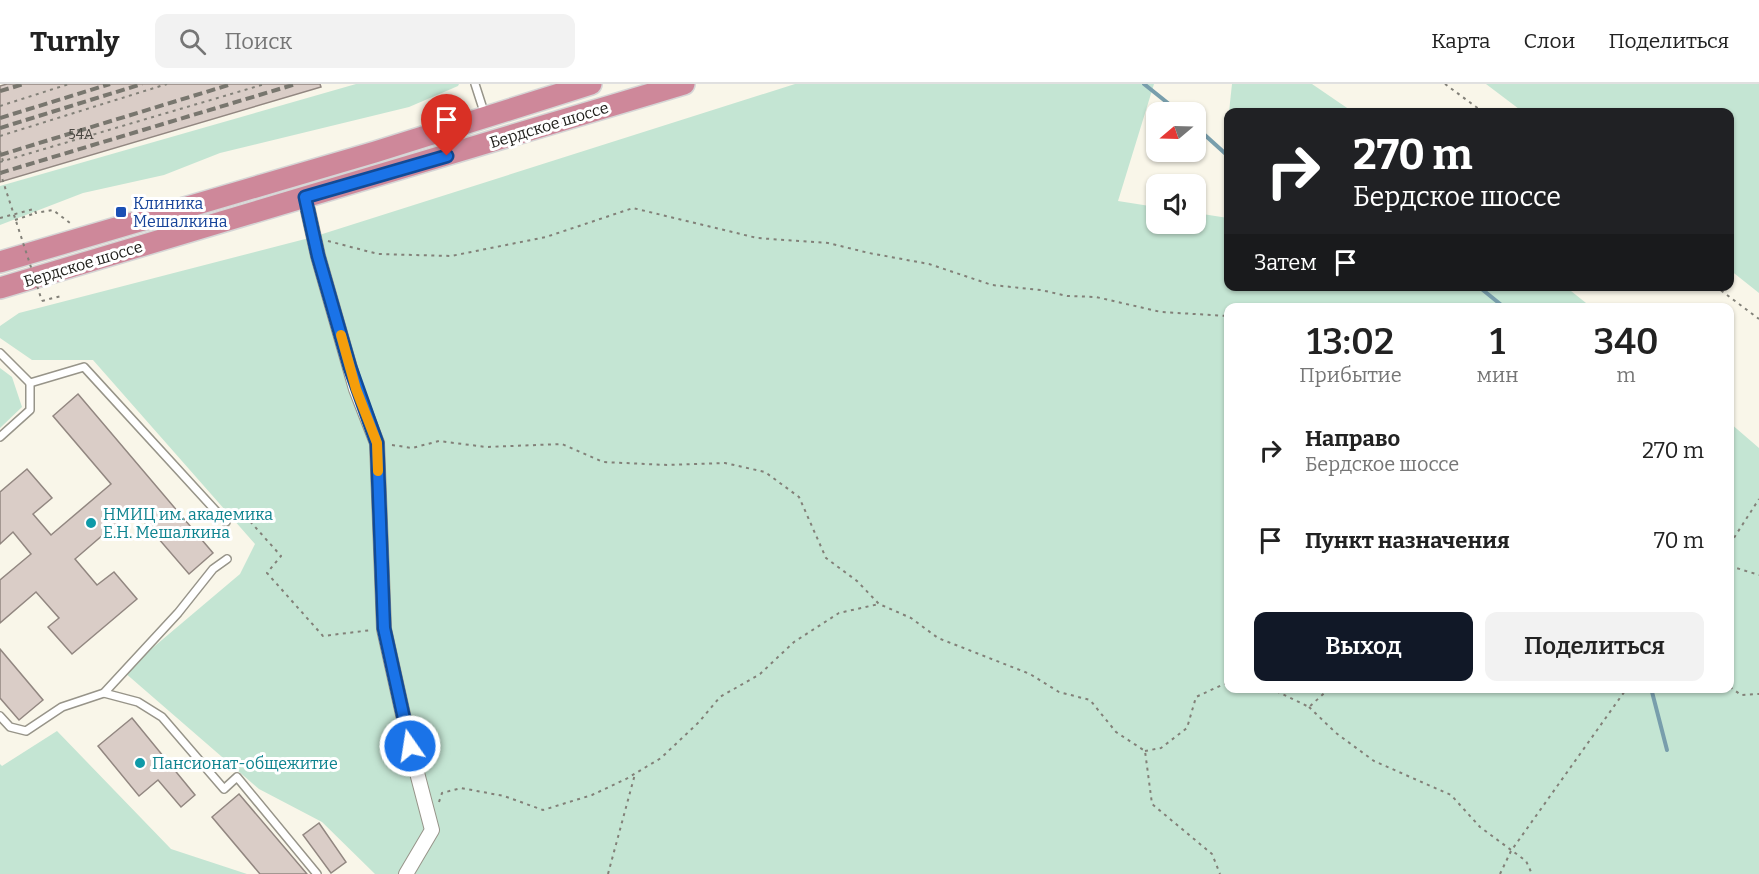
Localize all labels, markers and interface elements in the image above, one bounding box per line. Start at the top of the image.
search box [155,14,575,68]
text: Turnly [30,25,119,58]
icon: search [176,25,209,58]
text: Поиск [224,28,292,55]
text: Карта [1431,28,1490,54]
text: Слои [1523,28,1575,54]
text: Поделиться [1608,28,1729,54]
pin [421,94,472,156]
street label: Бердское шоссе [487,98,611,152]
north arrow [1146,102,1206,162]
map controls [1146,102,1206,234]
icon: arrive [430,103,463,136]
house number: 54А [68,126,94,143]
text: 270 m [1353,130,1473,180]
icon: right [1254,132,1332,210]
button: sound [1146,174,1206,234]
text: Бердское шоссе [1353,181,1561,213]
place label: Клиника Мешалкина [133,194,228,231]
marker: Клиника Мешалкина [114,205,128,219]
street label: Бердское шоссе [21,237,145,291]
icon: arrive [1329,246,1362,279]
text: Затем [1254,249,1317,276]
text: 13:02 [1307,320,1394,364]
text: 1 [1490,320,1505,364]
text: 340 [1594,320,1659,364]
text: Прибытие [1299,363,1402,387]
text: мин [1477,363,1518,387]
text: m [1617,363,1636,387]
text: Направо [1305,425,1400,452]
icon: right [1254,434,1287,467]
text: 270 m [1642,437,1704,464]
text: Бердское шоссе [1305,452,1459,476]
place label: НМИЦ им. академика Е.Н. Мешалкина [103,505,273,542]
marker: НМИЦ им. академика Е.Н. Мешалкина [84,516,98,530]
icon: arrive [1254,524,1287,557]
text: Пункт назначения [1305,527,1510,554]
text: 70 m [1654,527,1704,554]
button: Выход [1254,612,1473,681]
button: Поделиться [1485,612,1704,681]
position arrow [378,714,442,778]
place label: Пансионат-общежитие [152,754,338,773]
marker: Пансионат-общежитие [133,756,147,770]

